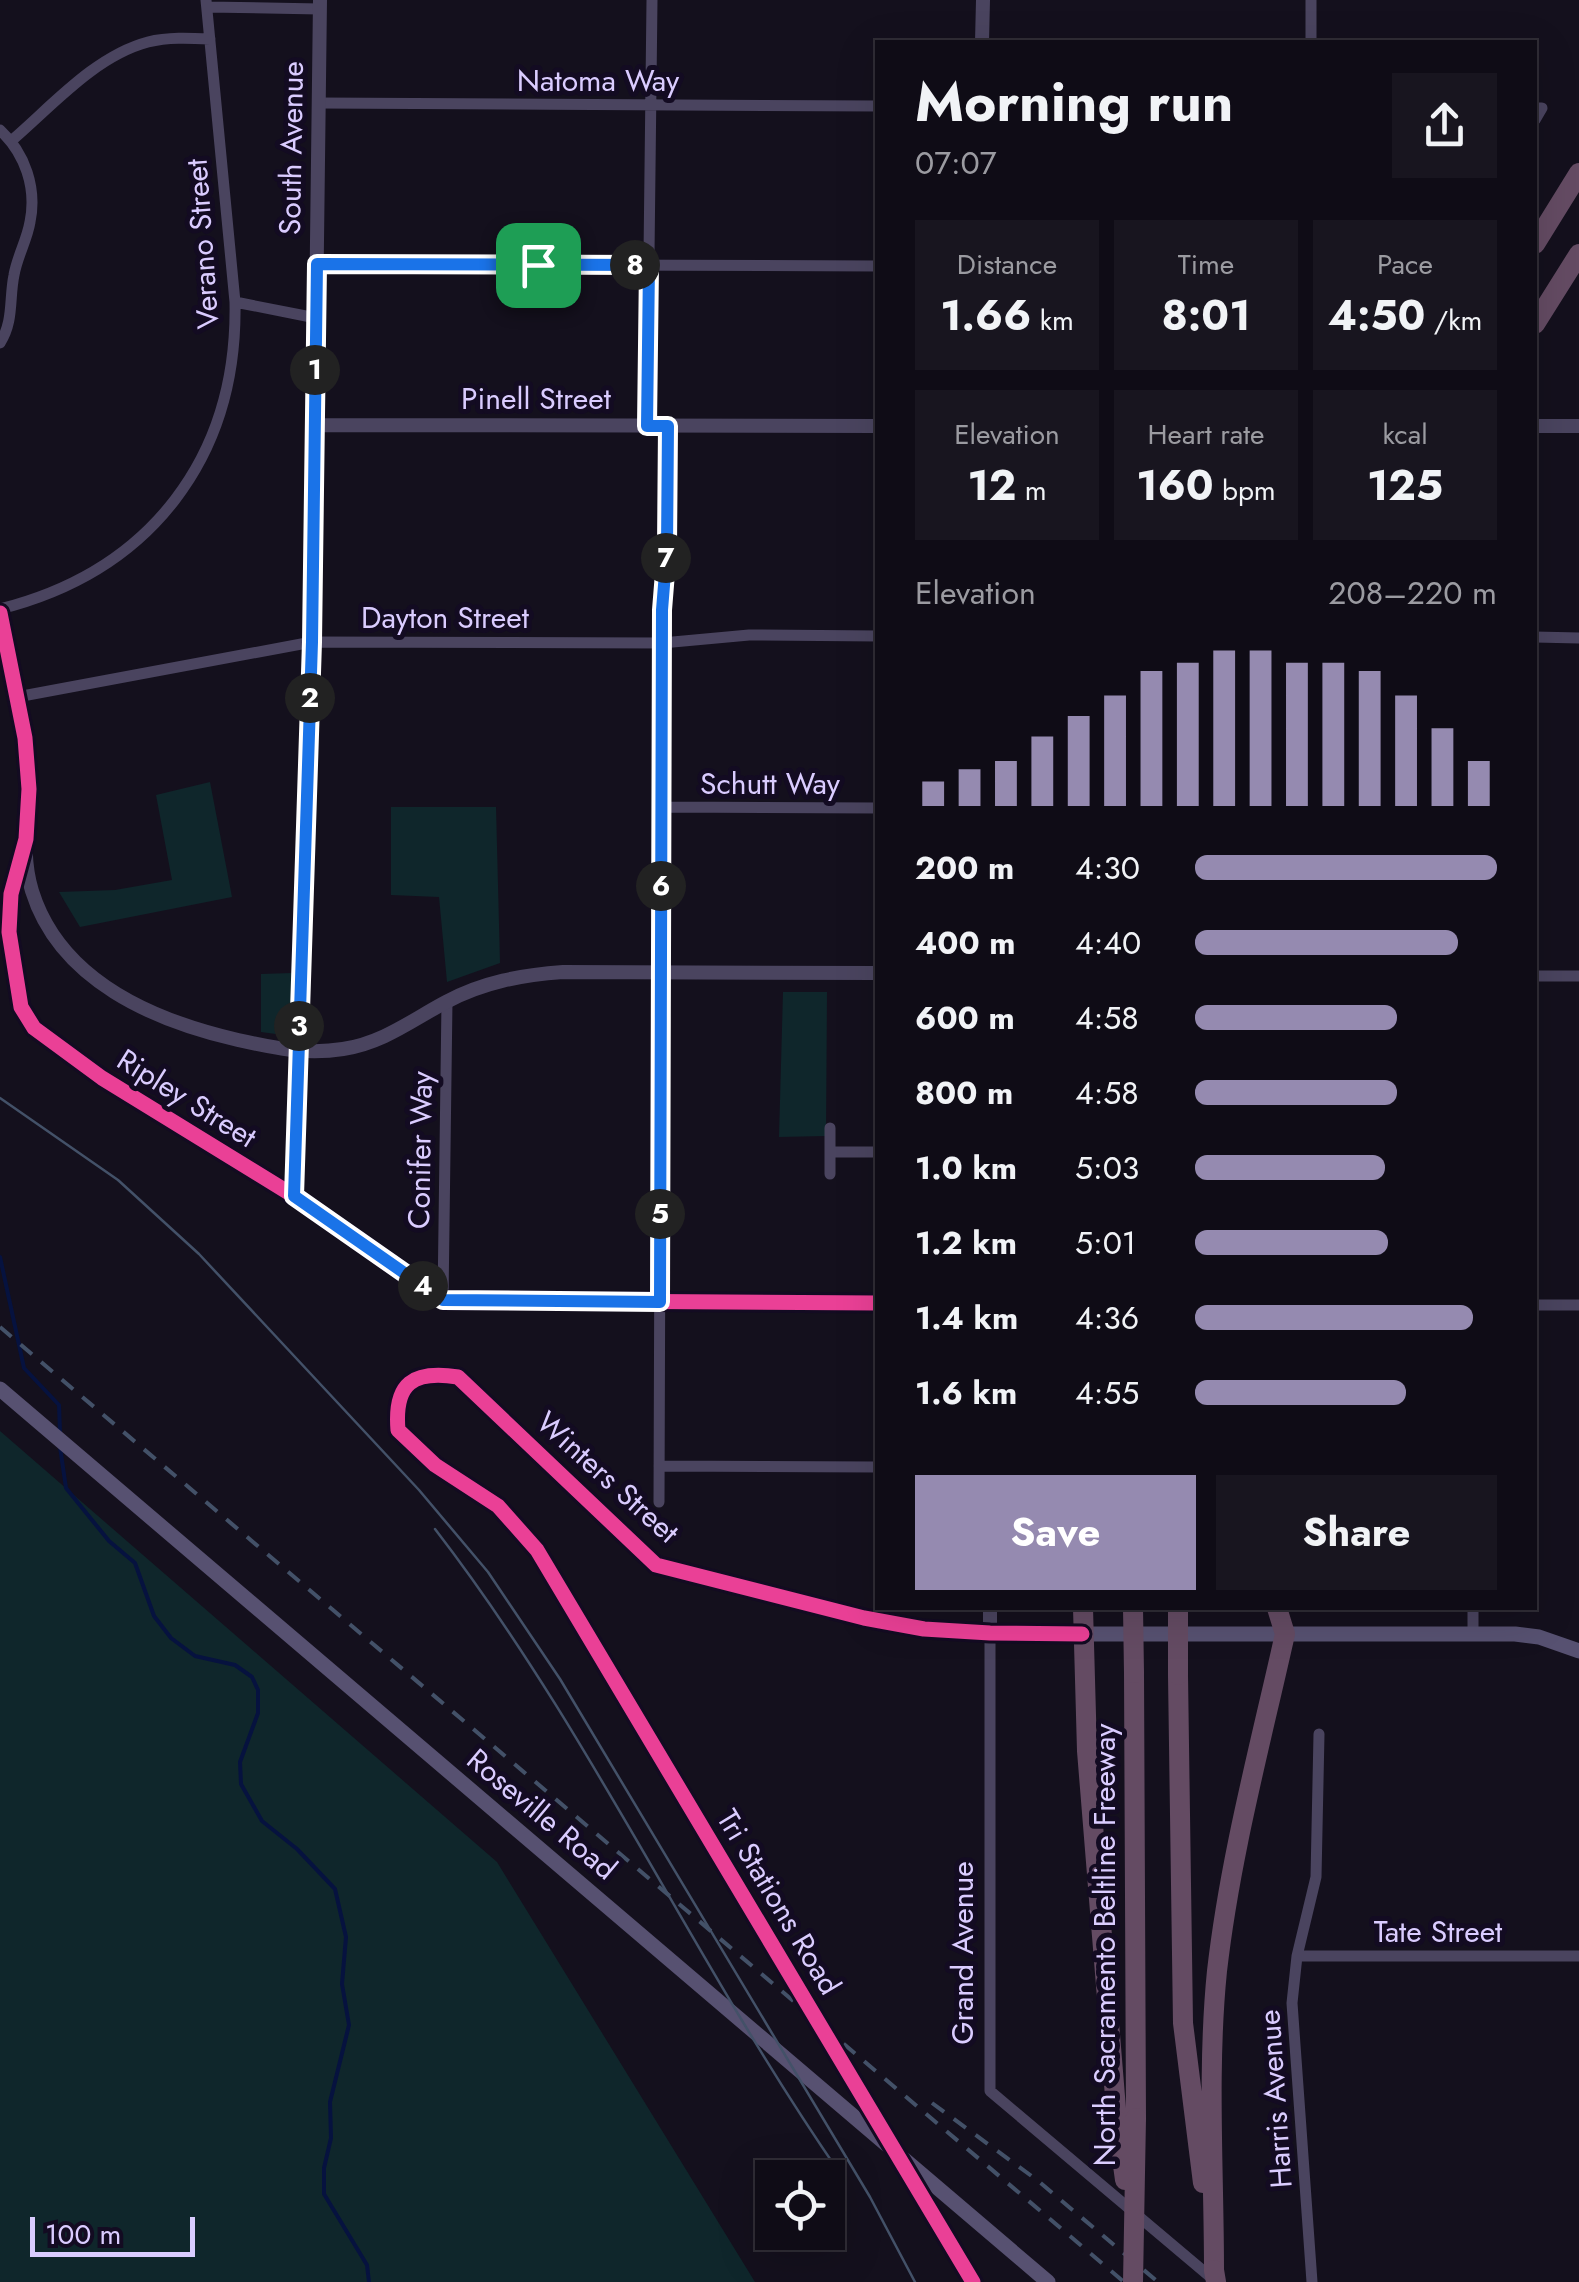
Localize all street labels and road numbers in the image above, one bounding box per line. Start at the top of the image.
street label: Natoma Way [517,59,680,102]
street label: South Avenue [268,61,314,235]
street label: Verano Street [175,157,229,330]
street label: Pinell Street [461,377,612,420]
street label: Dayton Street [361,596,530,639]
street label: Schutt Way [700,762,841,805]
street label: Ripley Street [109,1038,266,1158]
street label: Conifer Way [397,1070,443,1229]
street label: Winters Street [527,1401,689,1553]
street label: North Sacramento Beltline Freeway [1083,1723,1126,2166]
street label: Roseville Road [458,1738,626,1890]
street label: Tri Stations Road [707,1801,851,2003]
street label: Grand Avenue [941,1861,984,2045]
street label: Tate Street [1374,1910,1503,1953]
street label: Harris Avenue [1247,2008,1303,2190]

